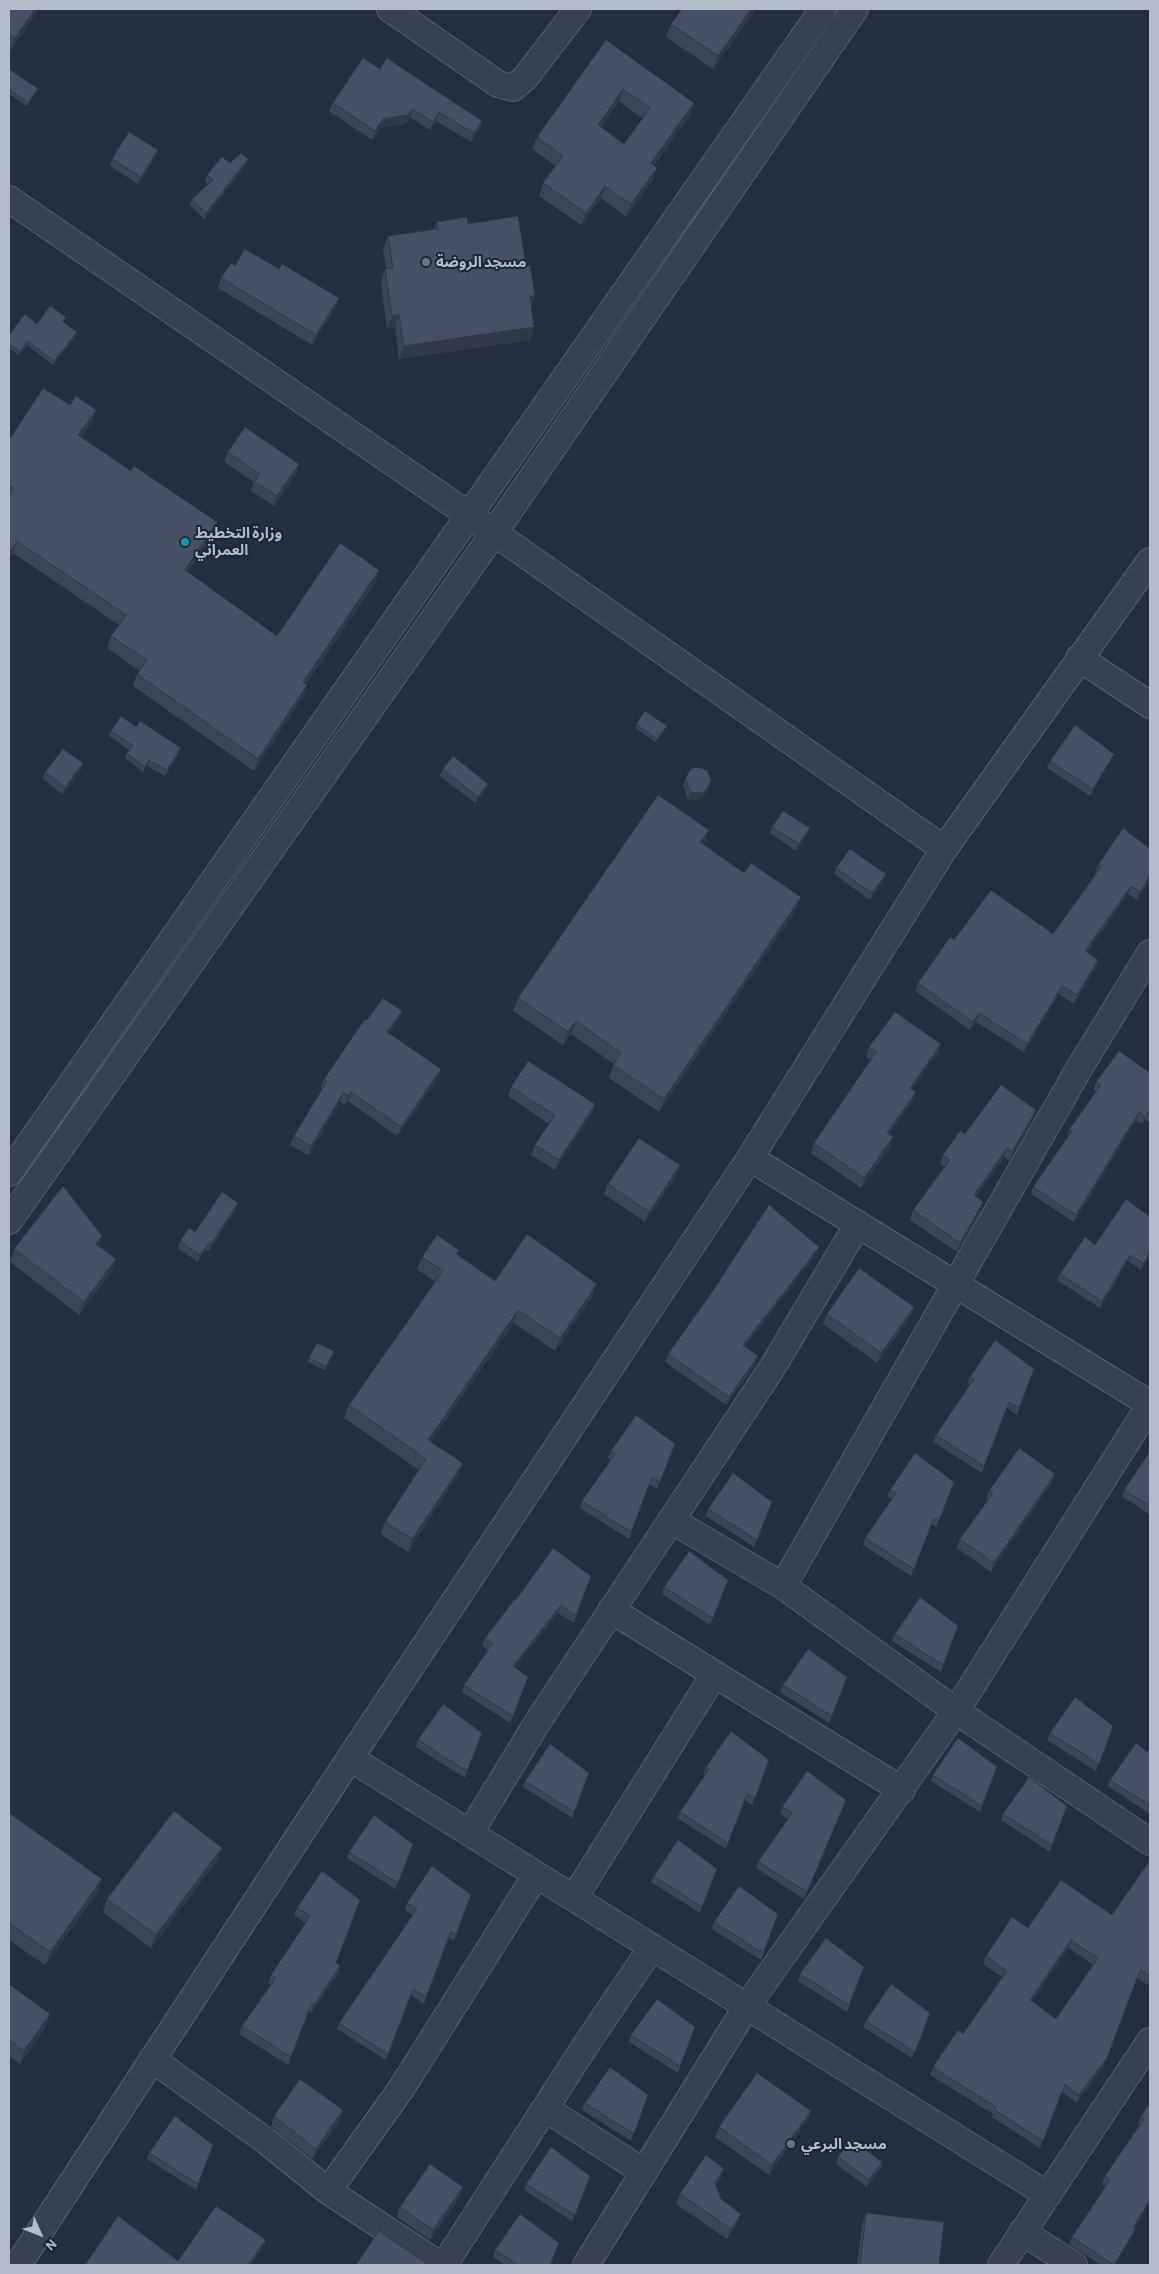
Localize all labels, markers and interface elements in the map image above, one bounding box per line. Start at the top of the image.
place label: مسجد الروضة [436,253,526,271]
marker: مسجد الروضة [420,256,432,268]
place label: وزارة التخطيط العمراني [195,524,282,559]
marker: وزارة التخطيط العمراني [179,536,191,548]
place label: مسجد البرعي [801,2135,887,2153]
marker: مسجد البرعي [785,2138,797,2150]
north arrow [15,2209,65,2259]
text: N [42,2236,59,2253]

